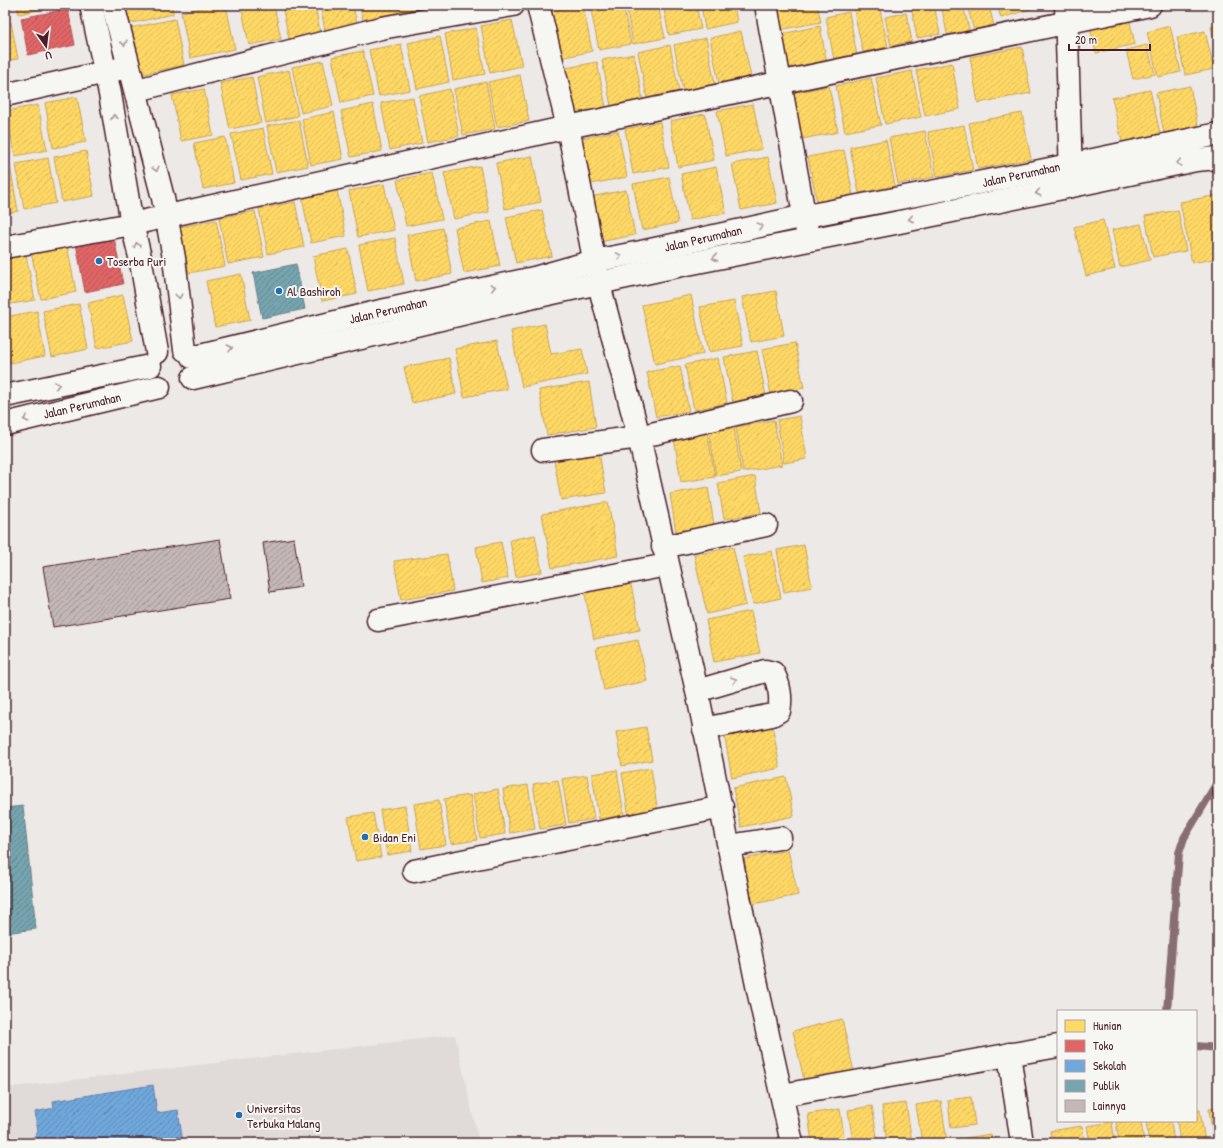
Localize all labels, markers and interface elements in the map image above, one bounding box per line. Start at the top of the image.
north arrow [26,26,66,66]
scale bar [1069,26,1150,52]
text: 20 m [1075,31,1097,48]
one-way arrow [119,39,127,46]
text: U [44,48,53,63]
one-way arrow [110,114,119,120]
street label: Jalan Perumahan [980,157,1062,191]
one-way arrow [1176,159,1183,167]
one-way arrow [151,165,160,172]
one-way arrow [1035,188,1042,196]
one-way arrow [908,215,914,223]
street label: Jalan Perumahan [662,220,744,256]
one-way arrow [756,222,763,230]
one-way arrow [133,241,142,248]
place label: Toserba Puri [107,252,166,270]
one-way arrow [616,252,622,261]
one-way arrow [712,254,718,262]
marker: Toserba Puri [94,256,104,266]
place label: Al Bashiroh [287,282,341,300]
one-way arrow [489,283,496,291]
marker: Al Bashiroh [274,286,284,296]
street label: Jalan Perumahan [347,292,429,328]
one-way arrow [174,293,183,299]
one-way arrow [226,344,233,352]
one-way arrow [54,382,60,390]
street label: Jalan Perumahan [41,387,123,423]
one-way arrow [23,414,29,422]
one-way arrow [730,676,737,685]
place label: Bidan Eni [373,828,416,846]
marker: Bidan Eni [360,832,370,842]
legend [1057,1010,1197,1122]
text: Hunian [1093,1017,1122,1034]
text: Toko [1093,1037,1113,1054]
text: Sekolah [1093,1057,1126,1074]
text: Publik [1093,1077,1119,1094]
text: Lainnya [1093,1097,1126,1114]
place label: Universitas Terbuka Malang [247,1099,321,1132]
marker: Universitas Terbuka Malang [234,1110,244,1120]

